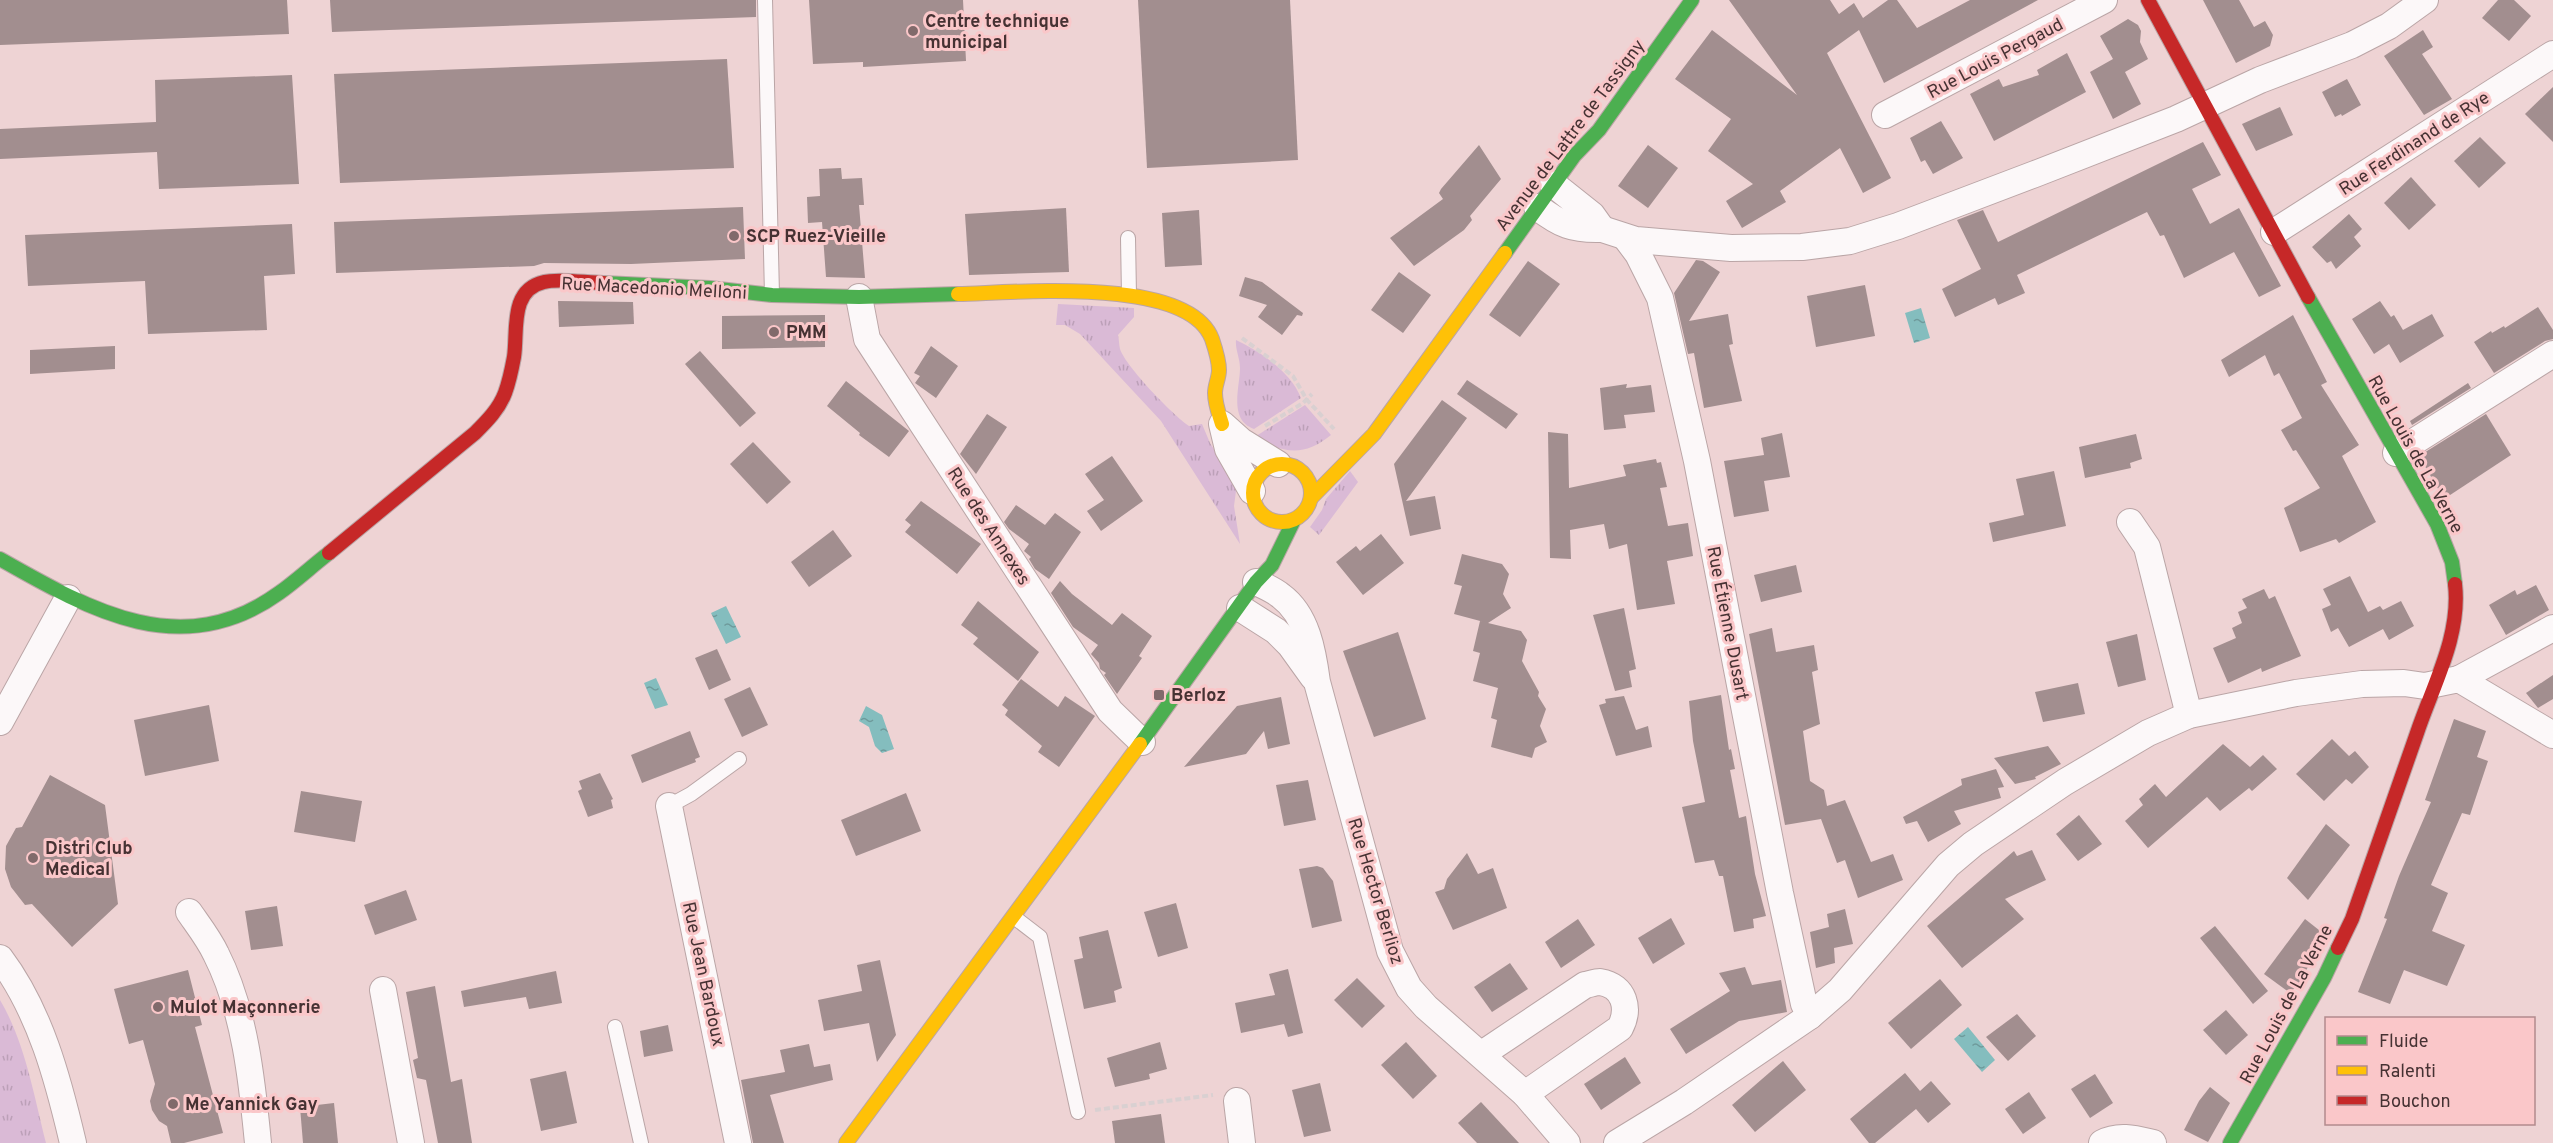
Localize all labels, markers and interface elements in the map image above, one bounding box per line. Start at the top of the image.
place label: Centre technique municipal [925,11,1069,55]
street label: Rue Louis Pergaud [1924,14,2068,105]
marker: Centre technique municipal [906,24,920,38]
street label: Avenue de Lattre de Tassigny [1492,35,1651,236]
street label: Rue Ferdinand de Rye [2335,87,2494,202]
place label: SCP Ruez-Vieille [746,226,886,249]
marker: SCP Ruez-Vieille [727,229,741,243]
street label: Rue Macedonio Melloni [561,273,747,306]
place label: PMM [786,322,827,345]
marker: PMM [767,325,781,339]
street label: Rue Louis de La Verne [2362,372,2468,538]
street label: Rue des Annexes [941,463,1034,590]
street label: Rue Étienne Dusart [1700,544,1755,702]
place label: Berloz [1171,685,1226,708]
marker: Berloz [1152,688,1166,702]
street label: Rue Hector Berlioz [1341,815,1408,967]
place label: Distri Club Medical [45,838,133,882]
marker: Distri Club Medical [26,851,40,865]
street label: Rue Jean Bardoux [676,900,729,1049]
street label: Rue Louis de La Verne [2236,921,2339,1088]
place label: Mulot Maçonnerie [170,997,321,1020]
marker: Mulot Maçonnerie [151,1000,165,1014]
legend [2325,1017,2535,1125]
text: Fluide [2379,1031,2428,1054]
text: Ralenti [2379,1061,2436,1084]
text: Bouchon [2379,1091,2451,1114]
place label: Me Yannick Gay [185,1094,318,1117]
marker: Me Yannick Gay [166,1097,180,1111]

